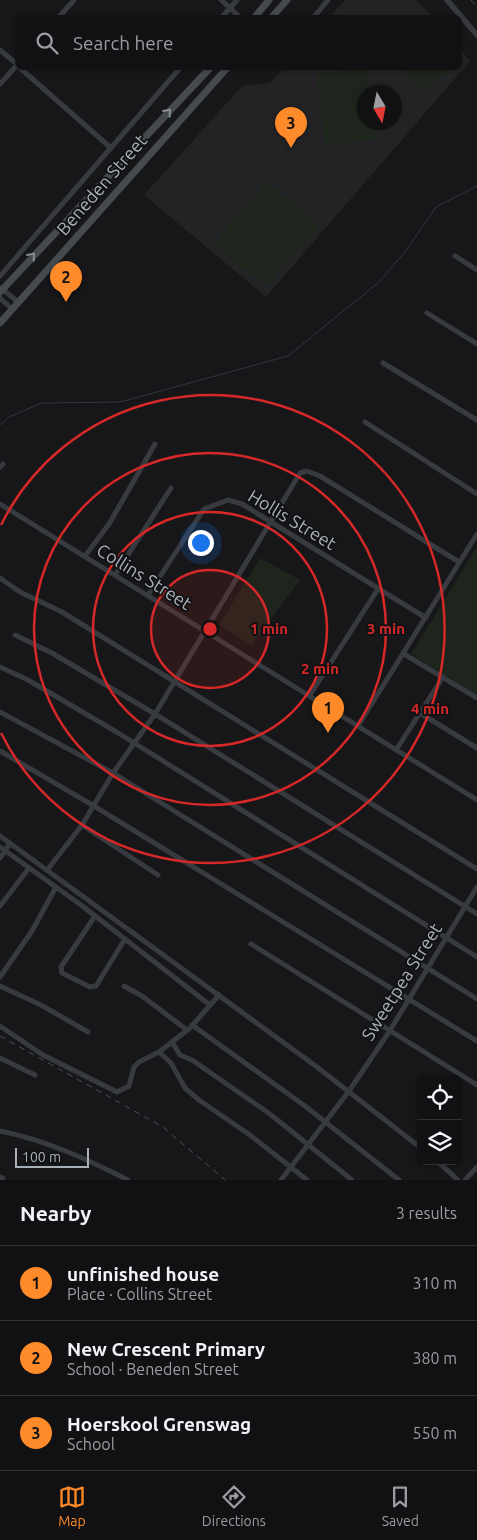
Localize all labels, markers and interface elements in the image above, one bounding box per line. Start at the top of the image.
search box [15,15,462,70]
icon: search [33,29,61,57]
text: Search here [73,32,173,54]
north arrow [357,85,402,130]
pin: 3 [275,107,307,148]
one-way arrow [162,109,171,118]
street label: Beneden Street [52,130,150,239]
one-way arrow [27,252,36,261]
pin: 2 [50,261,82,302]
street label: Hollis Street [245,485,340,553]
your location [188,530,214,556]
street label: Collins Street [94,539,196,613]
centre of rings [201,620,219,638]
text: 1 min [250,620,288,637]
text: 3 min [367,620,405,637]
text: 2 min [301,660,339,677]
pin: 1 [312,692,344,733]
text: 4 min [411,700,449,717]
street label: Sweetpea Street [357,919,445,1044]
map controls [417,1075,462,1165]
button: locate [417,1075,462,1120]
button: layers [417,1120,462,1165]
scale bar [15,1145,89,1168]
text: 100 m [22,1149,61,1165]
text: Nearby [20,1201,91,1225]
text: 3 results [396,1204,457,1222]
text: unfinished house [67,1263,219,1285]
text: 1 [31,1274,41,1292]
text: 310 m [412,1274,457,1292]
text: Place · Collins Street [67,1285,212,1303]
text: New Crescent Primary [67,1338,265,1360]
text: 2 [31,1349,41,1367]
text: 380 m [412,1349,457,1367]
text: School · Beneden Street [67,1360,239,1378]
text: Hoerskool Grenswag [67,1413,251,1435]
text: 3 [31,1424,41,1442]
text: 550 m [412,1424,457,1442]
text: School [67,1435,115,1453]
tab: Map [58,1483,86,1529]
tab: Directions [202,1483,266,1529]
tab: Saved [382,1483,419,1529]

